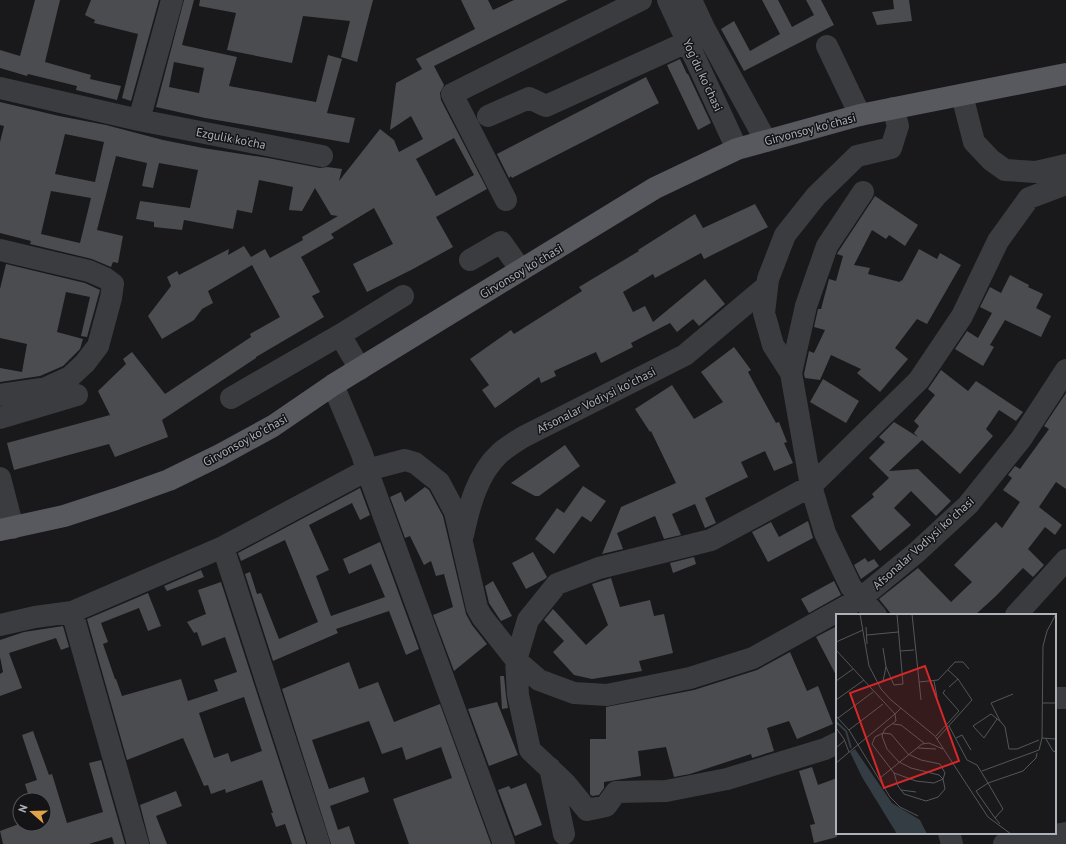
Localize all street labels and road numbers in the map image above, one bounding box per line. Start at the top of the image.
street label: Yogʻdu koʻchasi [680,36,726,114]
street label: Girvonsoy koʻchasi [763,110,857,148]
street label: Ezgulik ko'cha [195,124,267,152]
street label: Girvonsoy koʻchasi [477,240,565,302]
street label: Afsonalar Vodiysi koʻchasi [534,363,658,437]
street label: Girvonsoy koʻchasi [200,411,290,469]
street label: Afsonalar Vodiysi koʻchasi [869,493,977,593]

